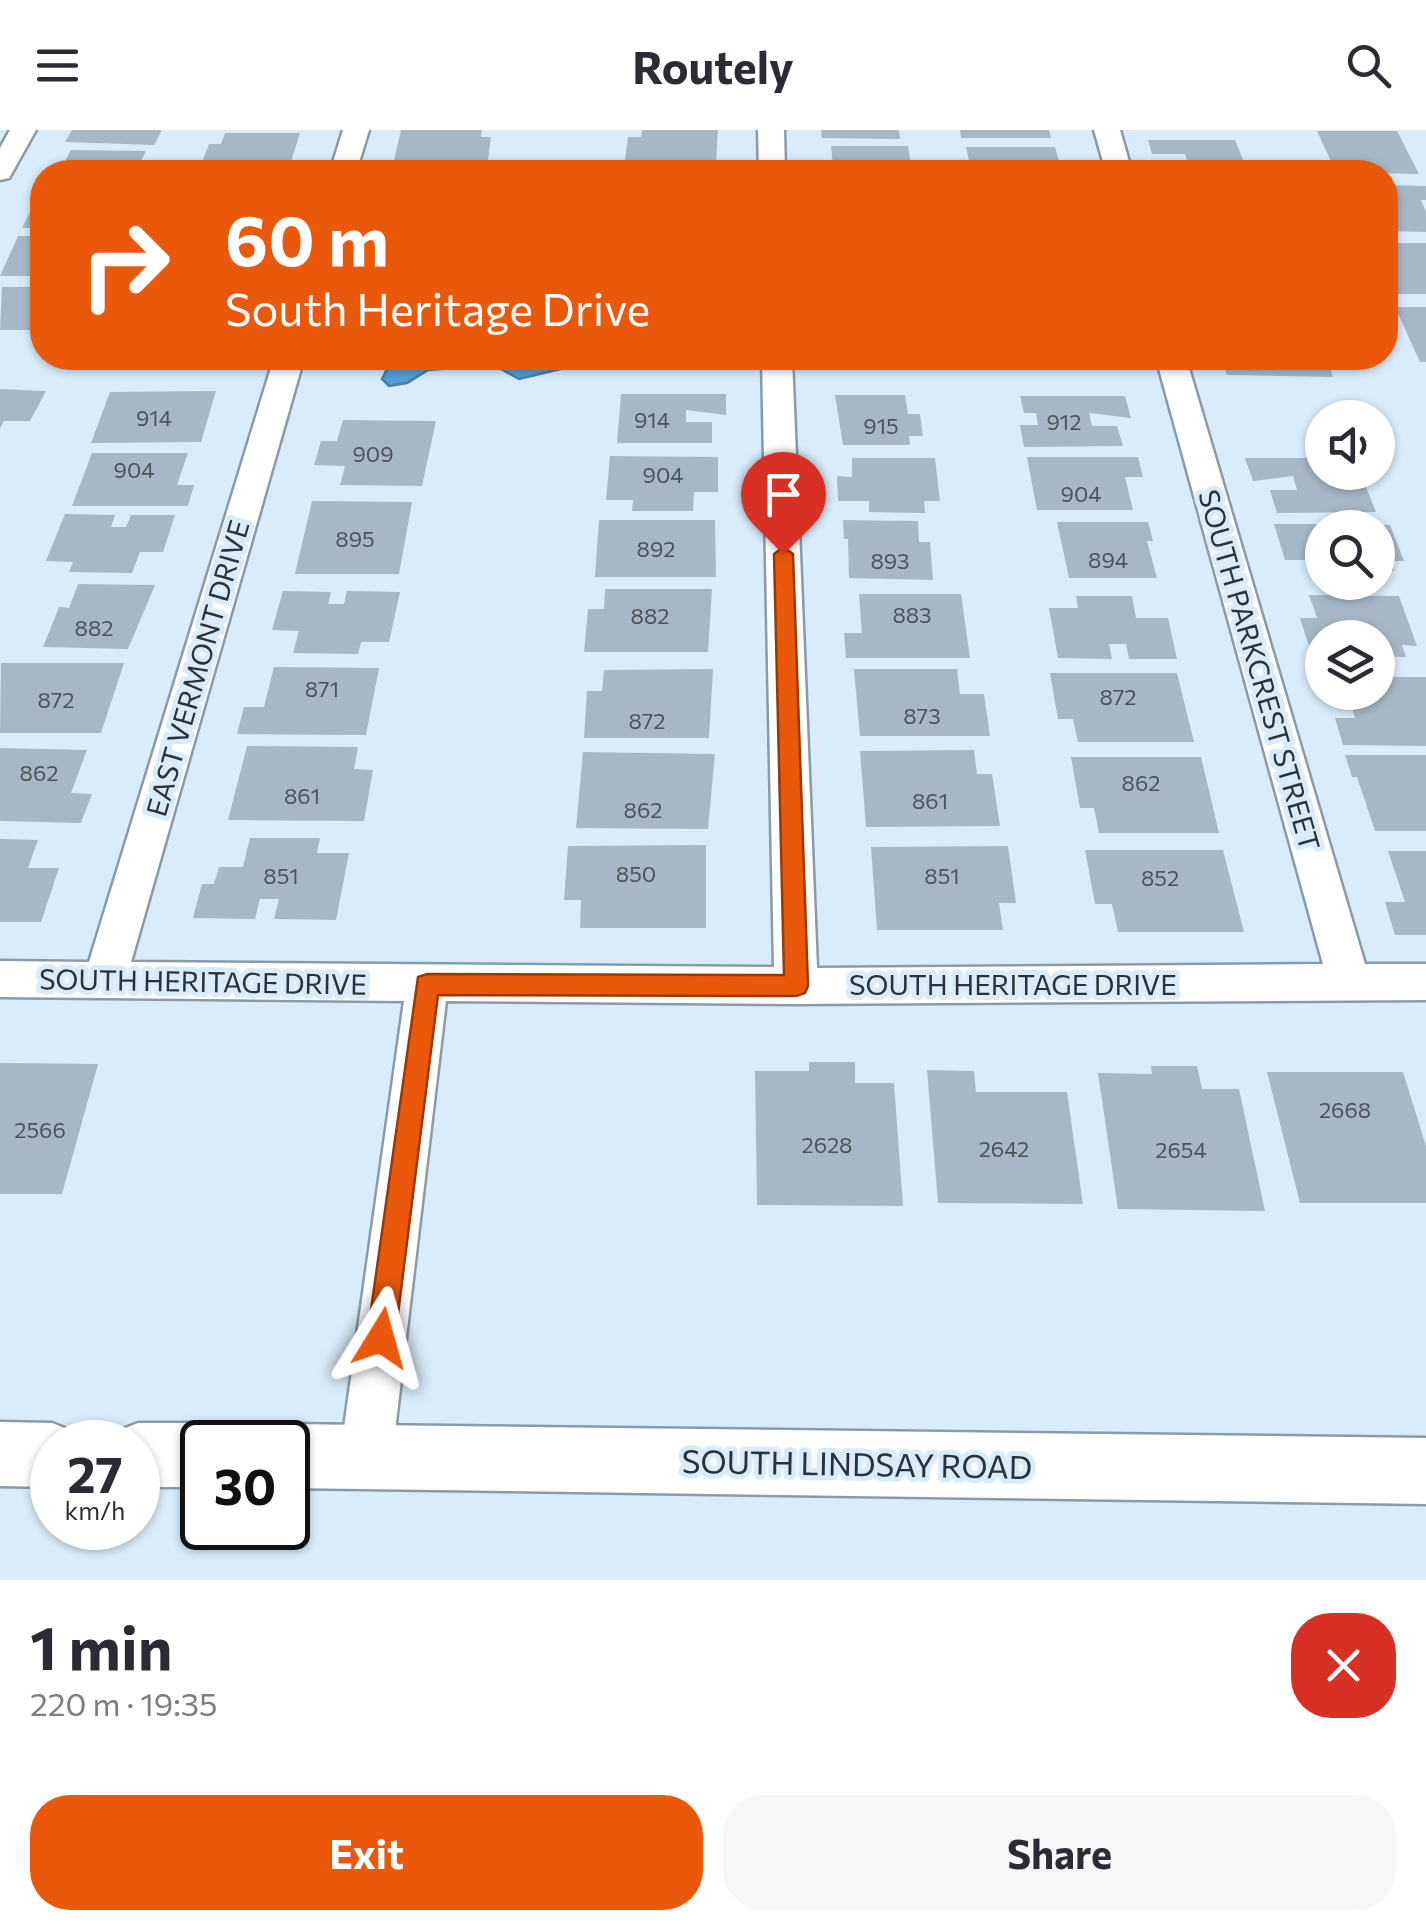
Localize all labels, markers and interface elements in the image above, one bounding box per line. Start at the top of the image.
icon: menu [30,38,85,93]
text: Routely [632,38,794,93]
icon: search [1341,38,1396,93]
text: 60 m [225,195,389,280]
icon: right [60,200,190,330]
text: South Heritage Drive [225,280,650,335]
map controls [1305,400,1395,710]
button: sound [1305,400,1395,490]
house number: 914 [136,404,172,431]
house number: 914 [634,406,670,433]
house number: 912 [1047,408,1081,435]
house number: 915 [863,412,899,439]
house number: 909 [352,440,394,467]
pin [741,452,826,555]
house number: 904 [114,456,154,483]
house number: 904 [643,461,683,488]
icon: arrive [756,467,811,522]
house number: 904 [1061,480,1101,507]
street label: SOUTH PARKCREST STREET [1192,486,1328,854]
button: search [1305,510,1395,600]
street label: EAST VERMONT DRIVE [138,516,256,820]
house number: 895 [335,525,375,552]
house number: 892 [637,535,675,562]
house number: 894 [1088,546,1128,573]
house number: 893 [870,547,910,574]
house number: 883 [892,601,932,628]
house number: 882 [631,602,669,629]
house number: 882 [75,614,113,641]
button: layers [1305,620,1395,710]
house number: 871 [305,675,339,702]
house number: 872 [1099,683,1137,710]
house number: 872 [37,686,75,713]
house number: 873 [903,702,941,729]
house number: 872 [628,707,666,734]
house number: 862 [20,759,58,786]
house number: 862 [1122,769,1160,796]
house number: 861 [284,782,320,809]
house number: 861 [912,787,948,814]
house number: 862 [624,796,662,823]
house number: 850 [616,860,656,887]
house number: 851 [263,862,299,889]
house number: 851 [924,862,960,889]
house number: 852 [1141,864,1179,891]
street label: SOUTH HERITAGE DRIVE [39,961,367,1001]
street label: SOUTH HERITAGE DRIVE [849,967,1177,1001]
house number: 2668 [1319,1096,1371,1123]
house number: 2566 [14,1116,66,1143]
house number: 2628 [802,1131,852,1158]
house number: 2642 [979,1135,1029,1162]
house number: 2654 [1155,1136,1207,1163]
position arrow [329,1286,433,1390]
speed limit sign: 30 [180,1420,310,1550]
street label: SOUTH LINDSAY ROAD [681,1440,1033,1486]
text: 27 [67,1442,123,1503]
text: km/h [65,1495,125,1525]
text: 1 min [30,1609,172,1682]
button: close [1291,1613,1396,1718]
text: 220 m · 19:35 [30,1683,217,1723]
button: Exit [30,1795,703,1910]
button: Share [723,1795,1396,1910]

